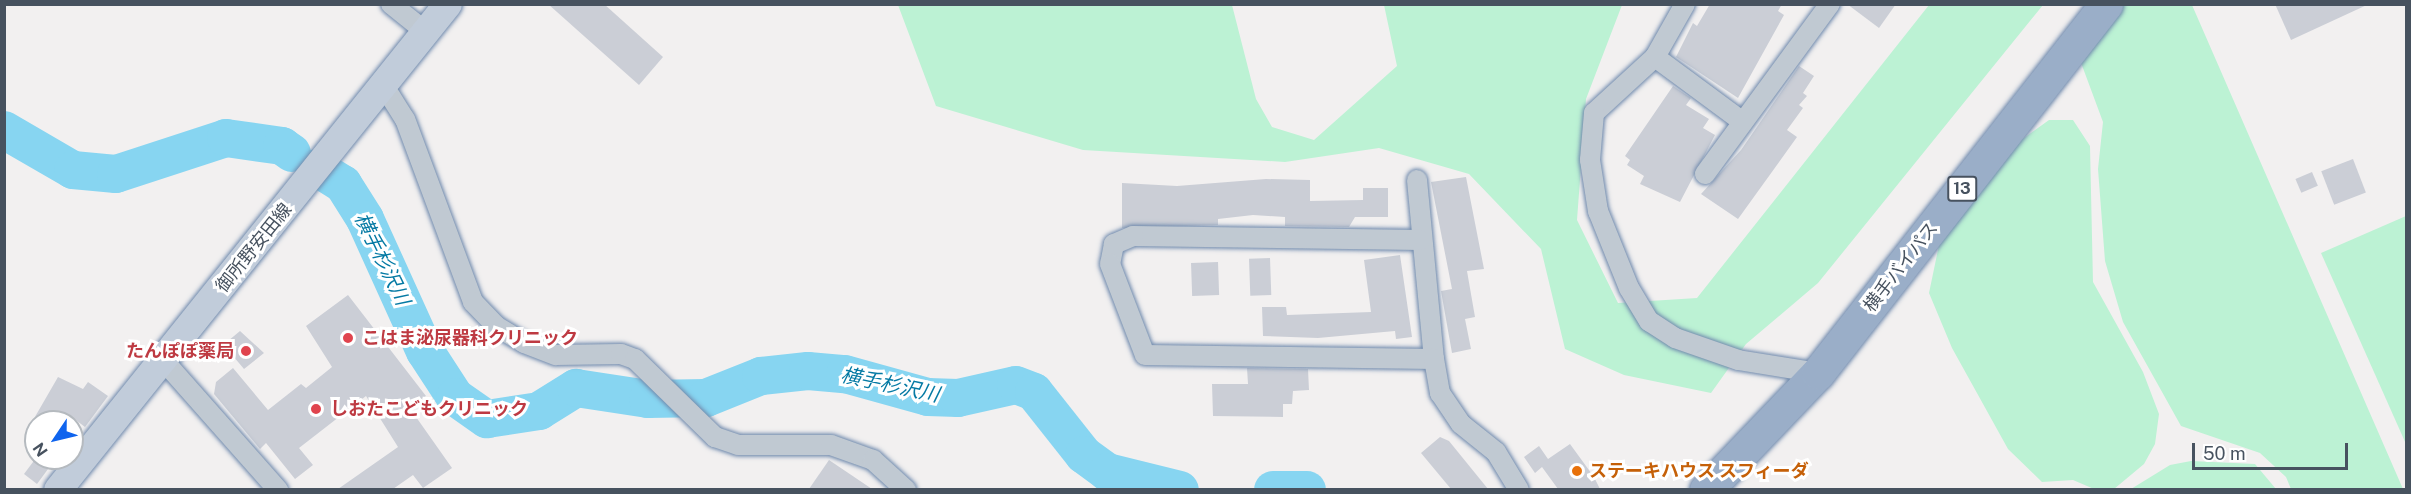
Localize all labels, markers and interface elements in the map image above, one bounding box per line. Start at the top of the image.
road number: 13 [1947,176,1977,202]
street label: 御所野安田線 [212,199,296,297]
water label: 横手杉沢川 [349,209,415,309]
street label: 横手バイパス [1859,218,1943,316]
place label: こはま泌尿器科クリニック [362,327,578,349]
marker: こはま泌尿器科クリニック [339,329,357,347]
place label: たんぽぽ薬局 [126,340,234,362]
marker: たんぽぽ薬局 [239,344,253,358]
water label: 横手杉沢川 [839,363,941,407]
place label: しおたこどもクリニック [330,398,528,420]
marker: しおたこどもクリニック [307,400,325,418]
north arrow [24,410,84,470]
scale bar [2195,431,2351,469]
text: N [29,439,52,460]
text: 50 m [2203,443,2246,464]
place label: ステーキハウス スフィーダ [1589,460,1809,482]
marker: ステーキハウス スフィーダ [1570,464,1584,478]

